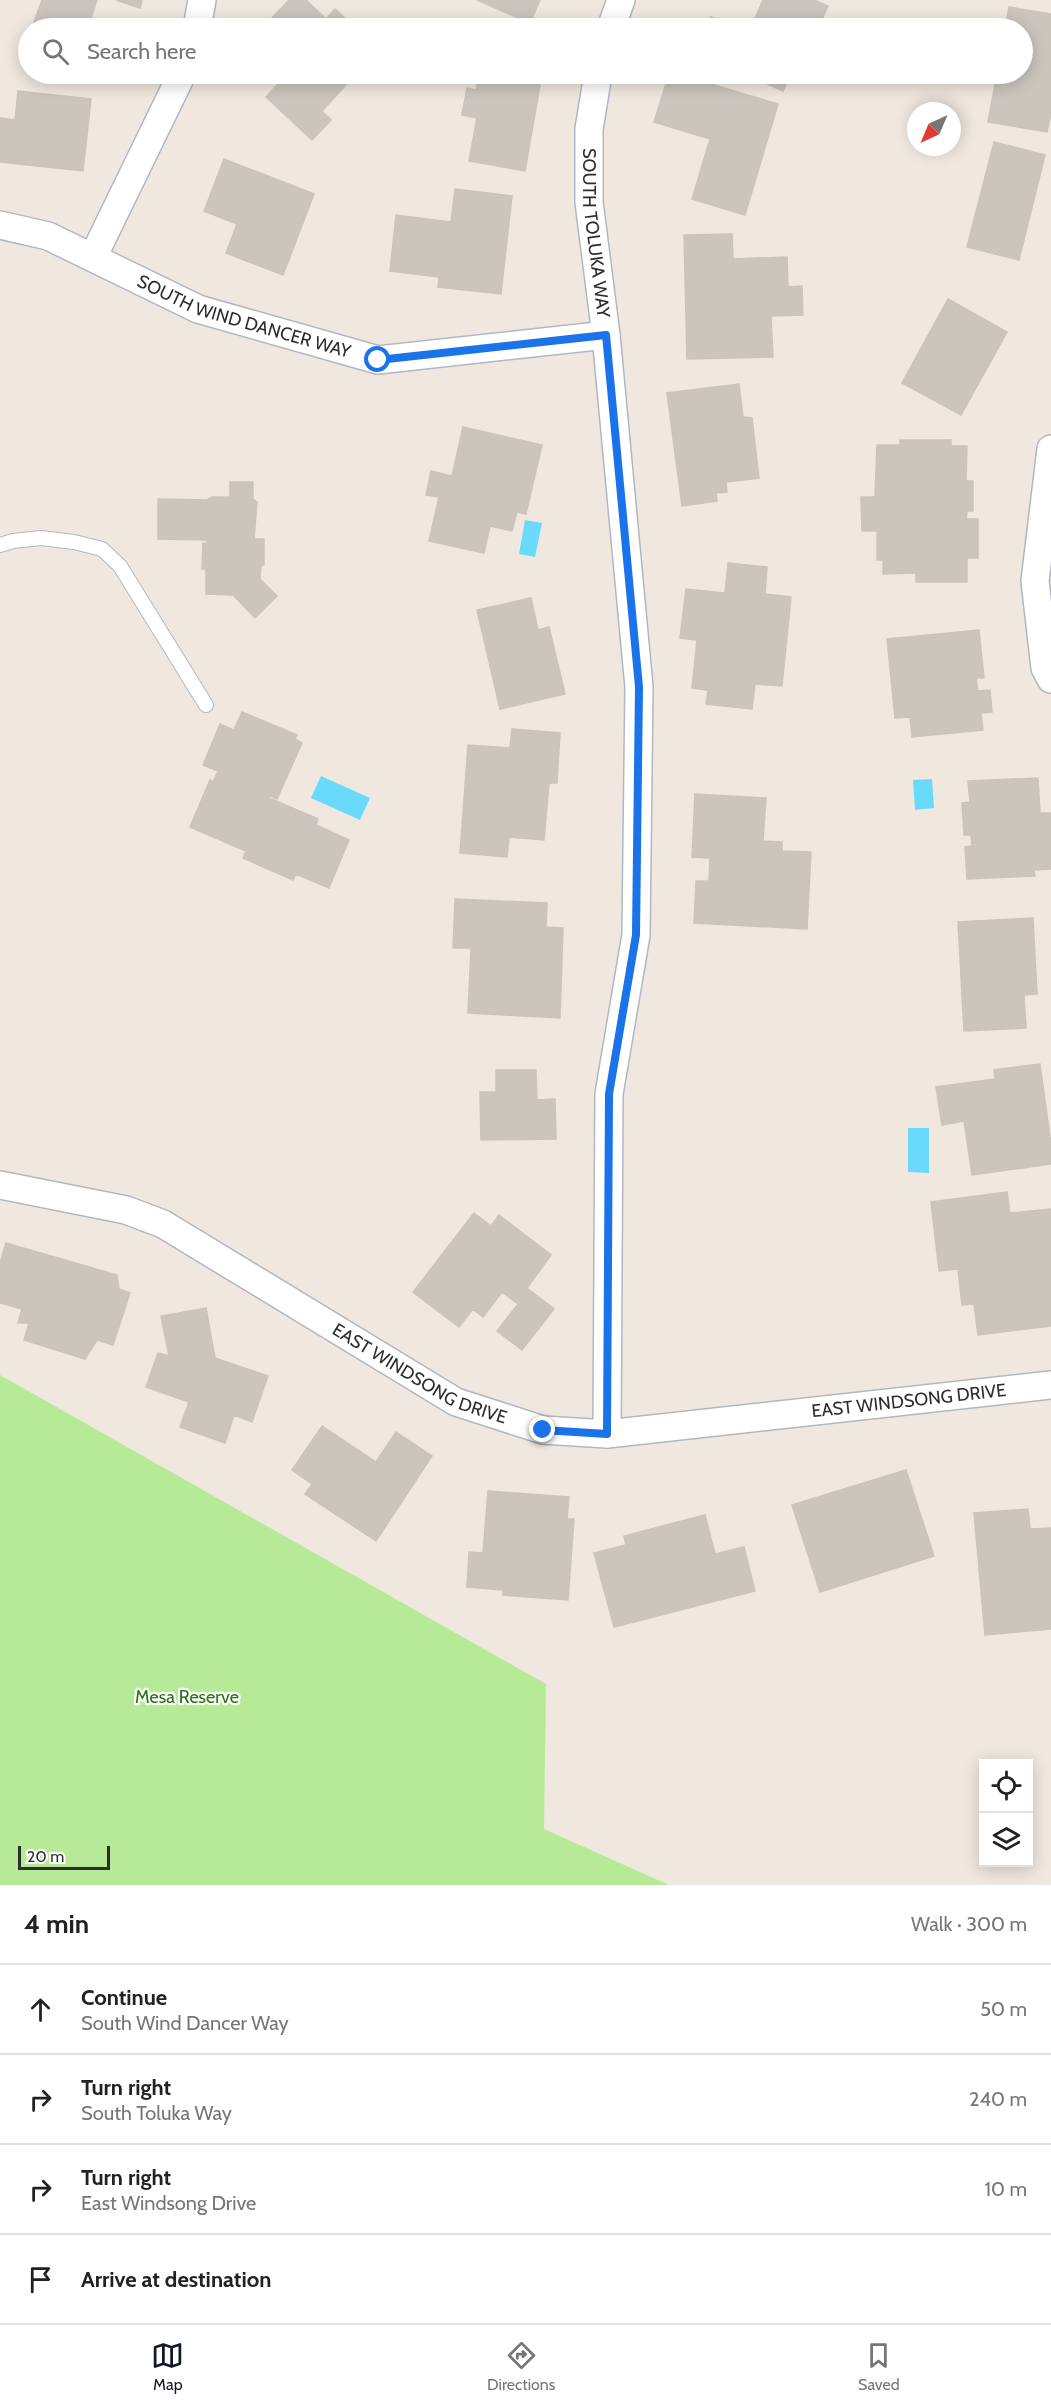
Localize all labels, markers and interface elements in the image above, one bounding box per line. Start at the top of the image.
search box [18,18,1033,84]
icon: search [39,35,72,68]
text: Search here [87,38,196,65]
north arrow [907,102,961,156]
street label: SOUTH TOLUKA WAY [578,148,615,320]
street label: SOUTH WIND DANCER WAY [134,270,354,363]
route start [364,346,390,372]
street label: EAST WINDSONG DRIVE [328,1319,510,1429]
street label: EAST WINDSONG DRIVE [810,1379,1007,1422]
route end [529,1416,555,1442]
park label: Mesa Reserve [135,1686,239,1708]
map controls [979,1759,1033,1867]
button: locate [979,1759,1033,1813]
button: layers [979,1813,1033,1867]
scale bar [18,1843,110,1870]
text: 20 m [27,1847,64,1866]
text: 4 min [24,1908,89,1940]
text: Walk · 300 m [911,1912,1027,1936]
text: Continue [81,1984,167,2011]
icon: ahead [24,1993,57,2026]
text: 50 m [980,1997,1027,2021]
text: South Wind Dancer Way [81,2011,289,2035]
text: Turn right [81,2074,171,2101]
icon: right [24,2083,57,2116]
text: 240 m [969,2087,1027,2111]
text: South Toluka Way [81,2101,232,2125]
text: Turn right [81,2164,171,2191]
icon: right [24,2173,57,2206]
text: 10 m [984,2177,1027,2201]
text: East Windsong Drive [81,2191,256,2215]
icon: arrive [24,2263,57,2296]
text: Arrive at destination [81,2266,271,2293]
tab: Map [151,2339,184,2394]
tab: Directions [487,2339,555,2394]
tab: Saved [858,2339,900,2394]

